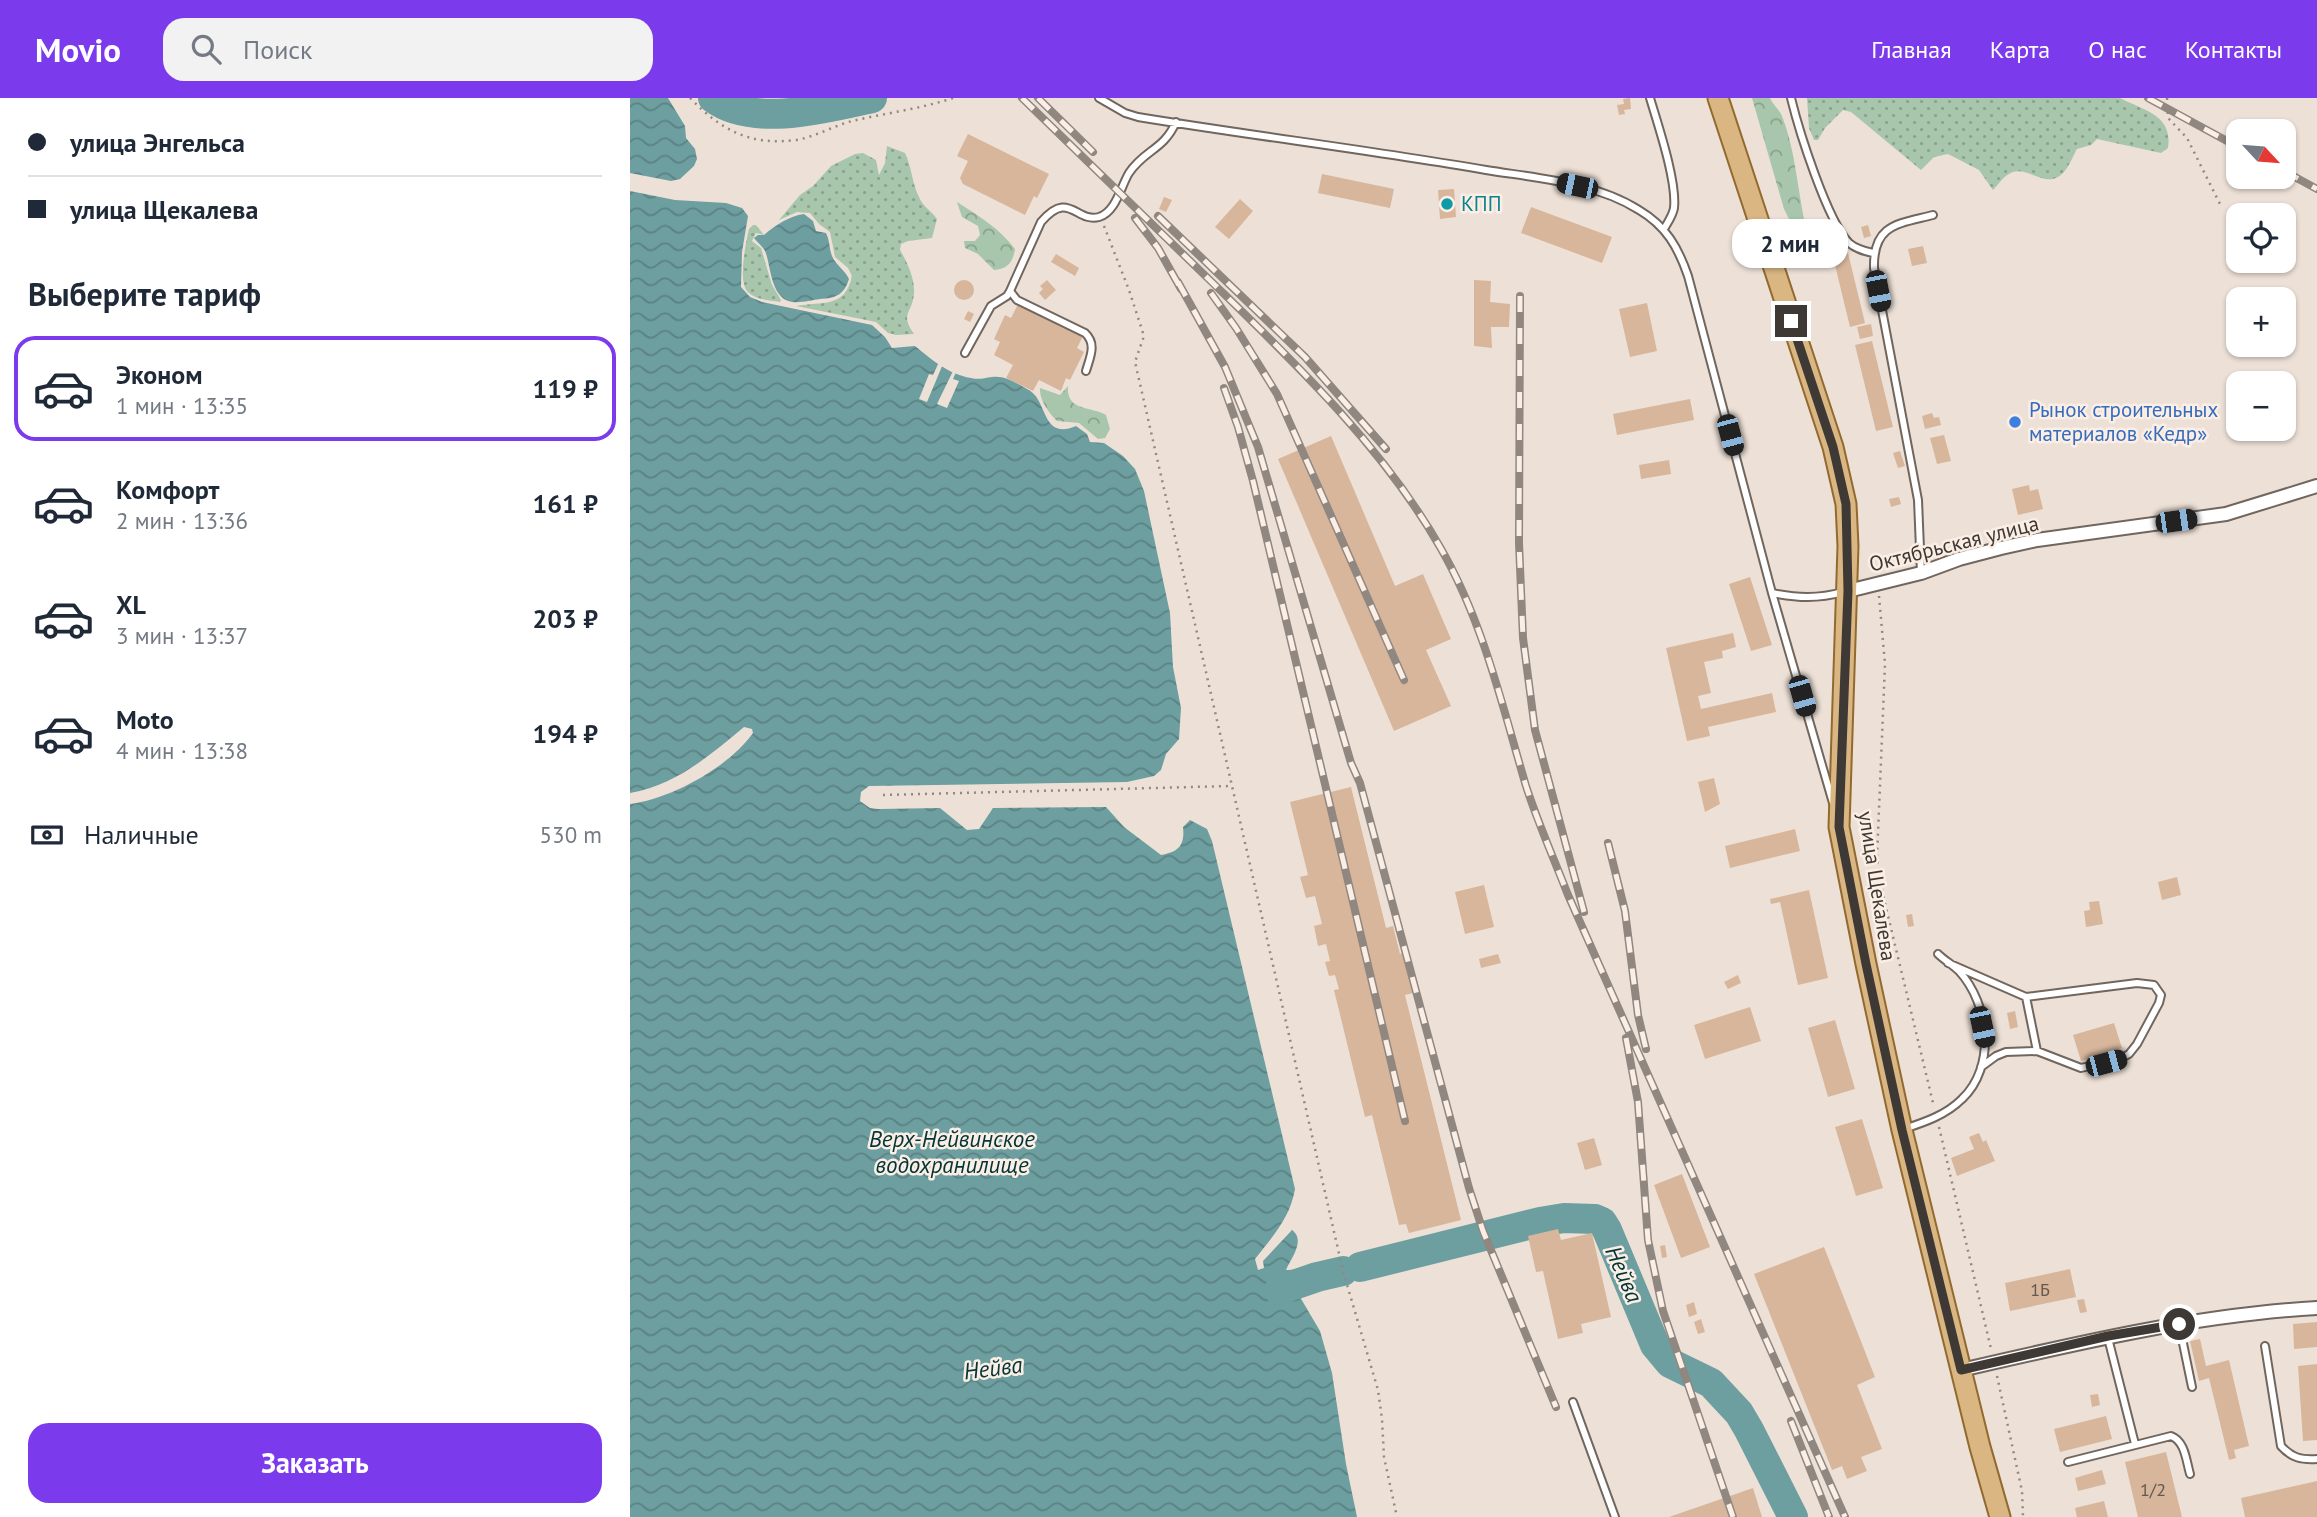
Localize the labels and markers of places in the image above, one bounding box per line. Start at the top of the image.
place label: КПП [1461,190,1502,217]
marker: КПП [1439,196,1455,212]
place label: Рынок строительных материалов «Кедр» [2029,396,2218,447]
marker: Рынок строительных материалов «Кедр» [2007,414,2023,430]

